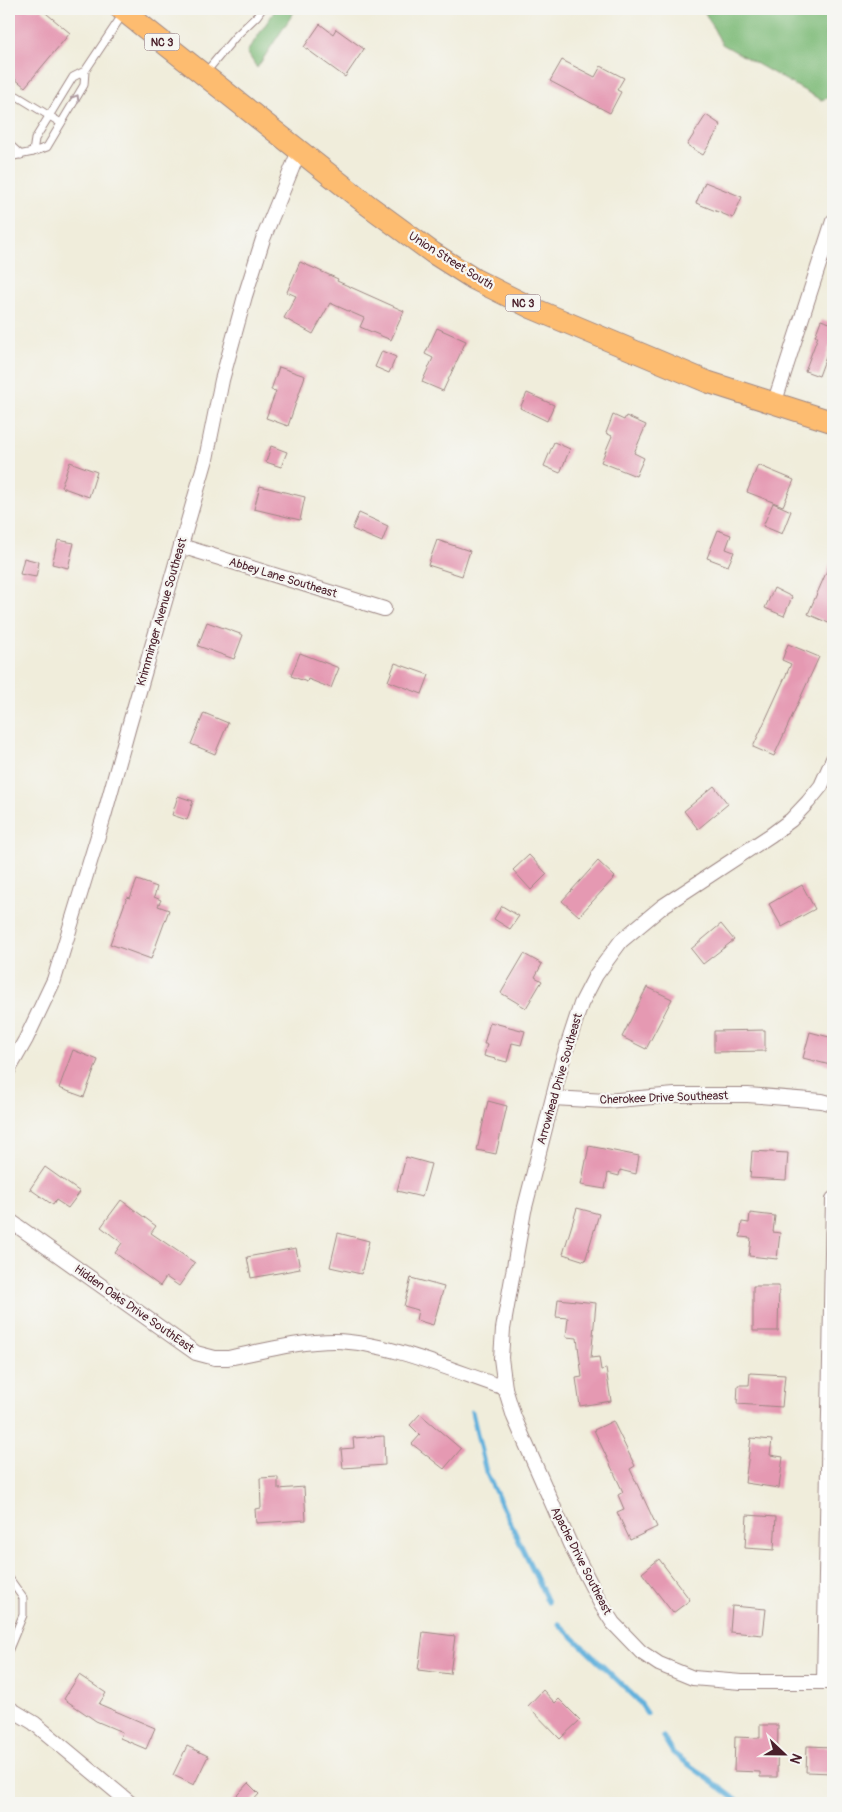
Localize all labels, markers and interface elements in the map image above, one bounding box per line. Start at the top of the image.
road number: NC 3 [144,34,180,51]
one-way arrow [69,94,79,103]
street label: Union Street South [406,229,497,293]
road number: NC 3 [506,294,540,312]
street label: Krimminger Avenue Southeast [134,536,190,688]
street label: Abbey Lane Southeast [227,554,339,602]
street label: Arrowhead Drive Southeast [534,1011,586,1146]
street label: Cherokee Drive Southeast [599,1088,729,1108]
street label: Hidden Oaks Drive SouthEast [71,1262,197,1356]
street label: Apache Drive Southeast [547,1505,615,1618]
north arrow [760,1730,810,1780]
text: N [786,1751,805,1766]

